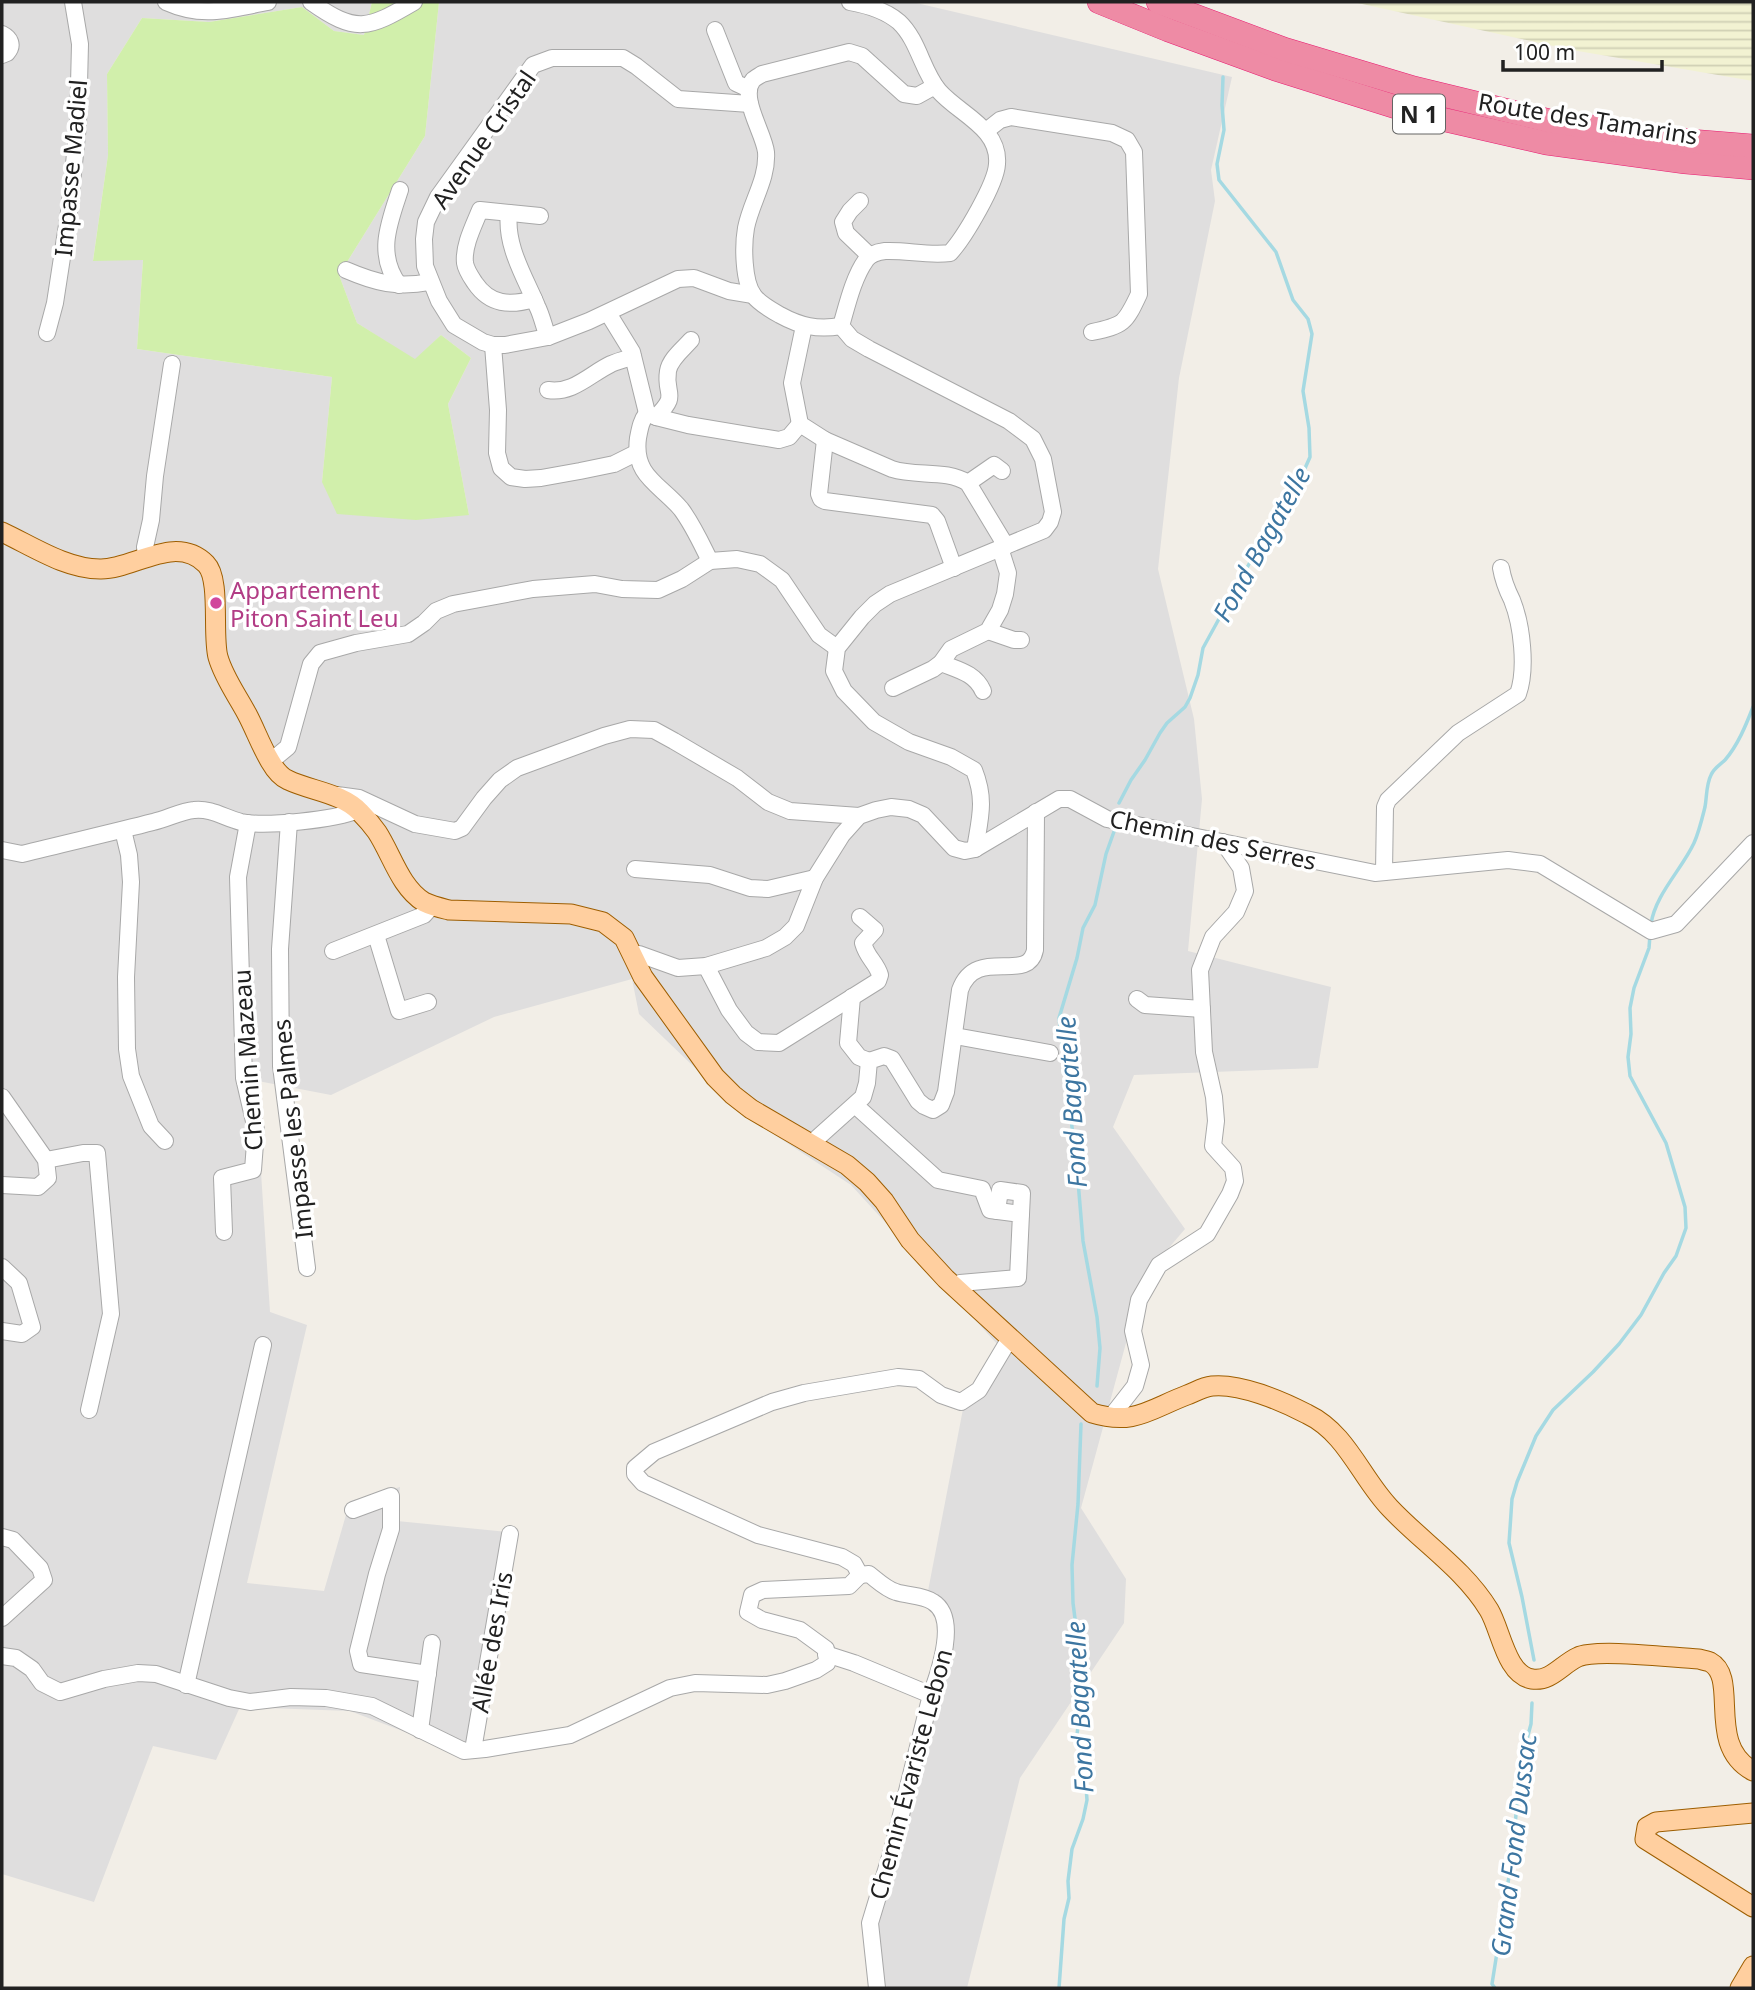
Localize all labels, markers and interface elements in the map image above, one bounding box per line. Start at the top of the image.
scale bar [1503,28,1662,72]
text: 100 m [1514,38,1575,66]
street label: Avenue Cristal [423,63,543,215]
street label: Impasse Madiel [46,78,94,258]
street label: Route des Tamarins [1476,84,1700,152]
road number: N 1 [1393,94,1445,134]
water label: Fond Bagatelle [1204,460,1318,628]
place label: Appartement Piton Saint Leu [230,573,398,634]
marker: Appartement Piton Saint Leu [208,595,224,611]
street label: Chemin des Serres [1107,801,1319,877]
street label: Chemin Mazeau [224,968,270,1152]
water label: Fond Bagatelle [1047,1015,1095,1189]
street label: Impasse les Palmes [264,1018,320,1240]
street label: Allée des Iris [462,1569,520,1715]
water label: Fond Bagatelle [1057,1620,1101,1794]
street label: Chemin Évariste Lebon [861,1645,959,1903]
water label: Grand Fond Dussac [1481,1731,1545,1959]

